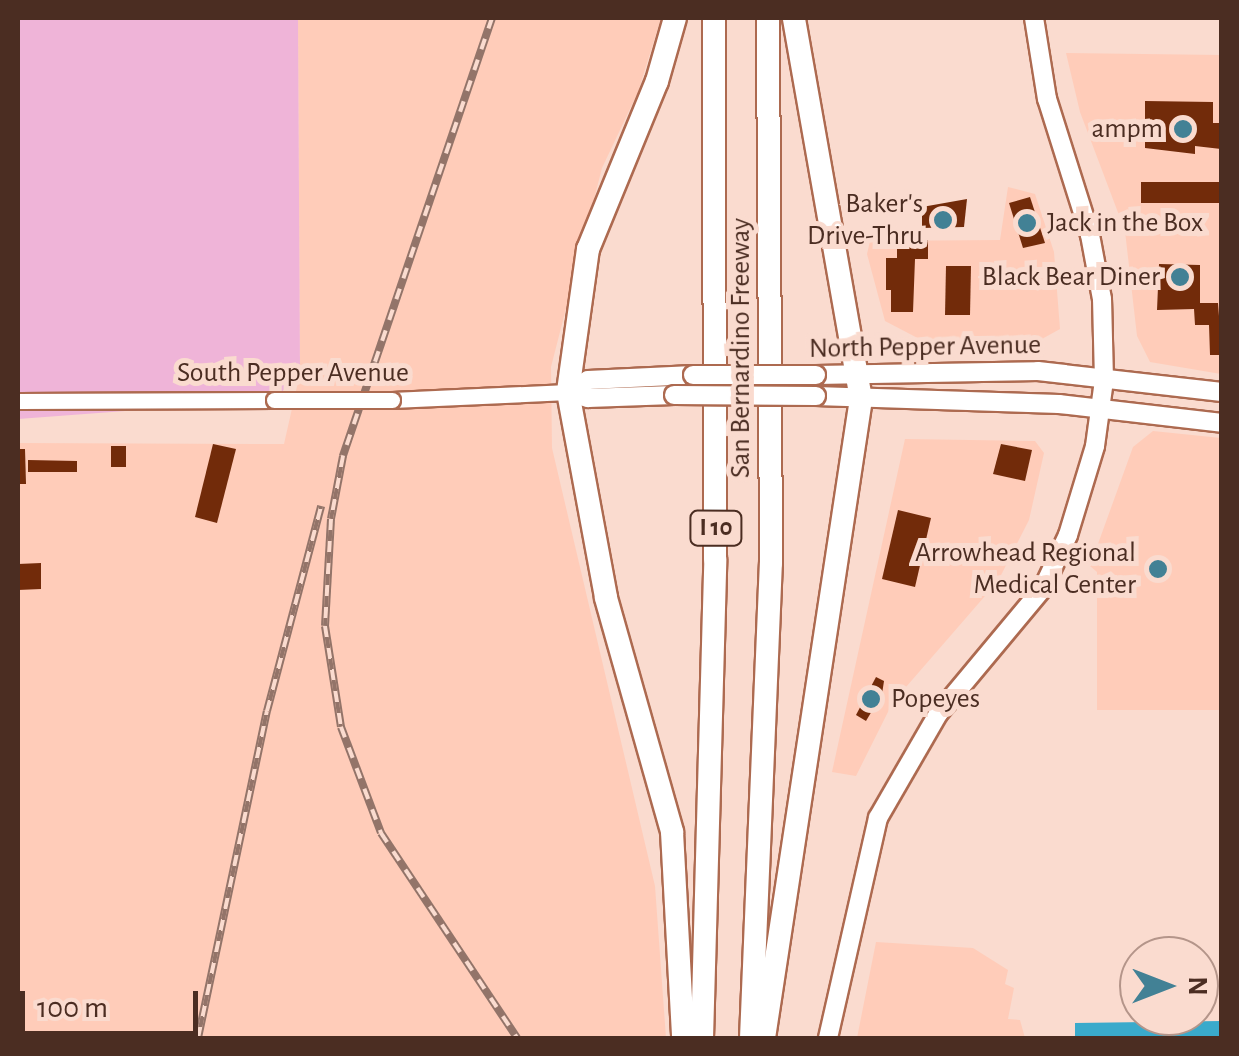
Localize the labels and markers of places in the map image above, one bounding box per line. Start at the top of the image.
place label: ampm [1092,112,1163,146]
marker: ampm [1172,118,1194,140]
place label: Baker's Drive-Thru [807,187,923,253]
place label: Jack in the Box [1047,206,1203,240]
marker: Baker's Drive-Thru [932,209,954,231]
marker: Jack in the Box [1016,212,1038,234]
place label: Black Bear Diner [982,260,1160,294]
marker: Black Bear Diner [1169,266,1191,288]
place label: Arrowhead Regional Medical Center [915,536,1136,602]
marker: Arrowhead Regional Medical Center [1145,556,1171,582]
place label: Popeyes [891,682,980,716]
marker: Popeyes [860,688,882,710]

